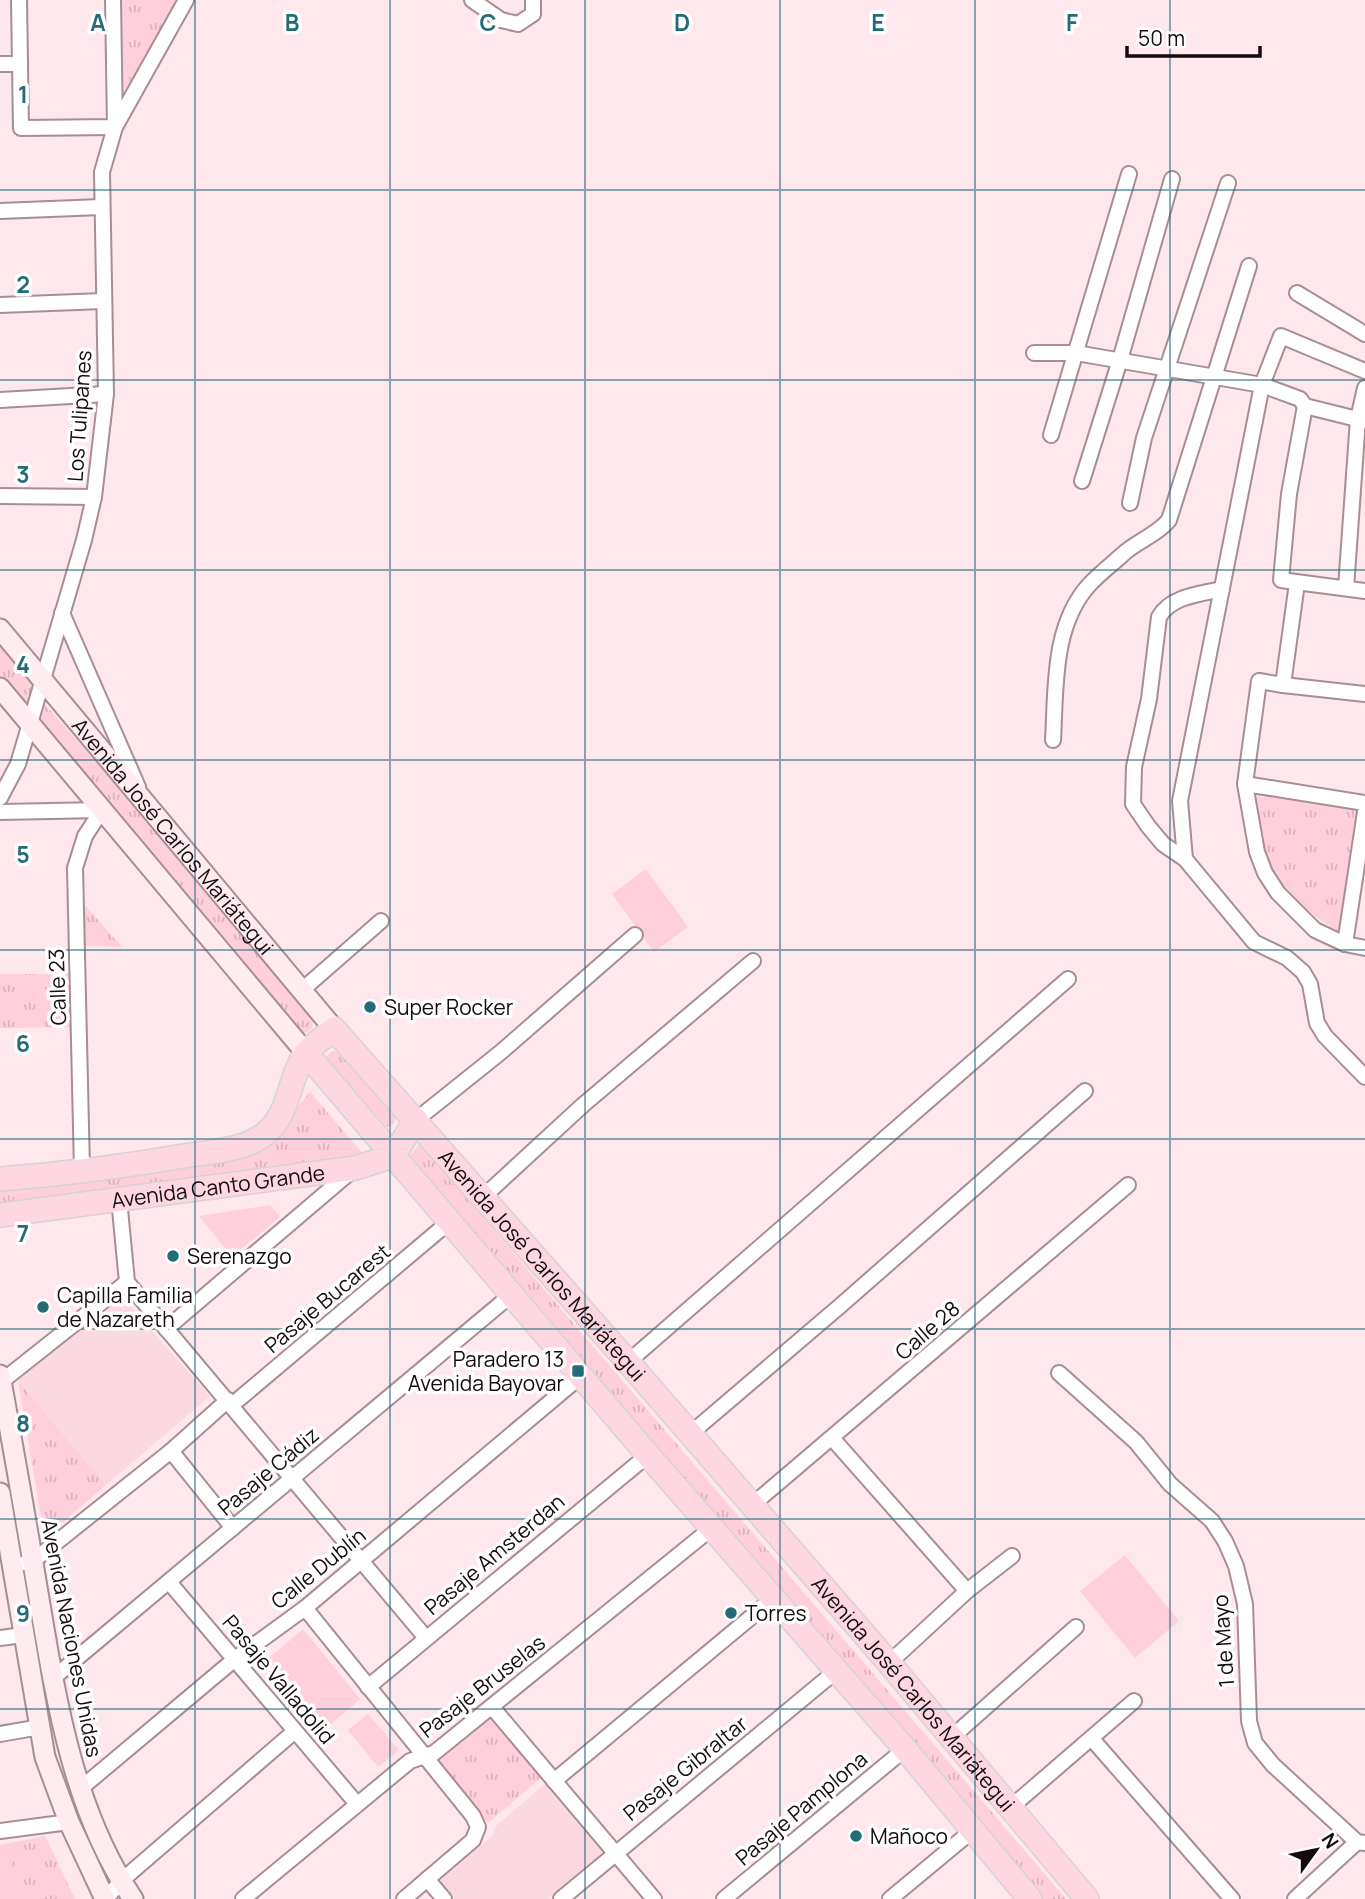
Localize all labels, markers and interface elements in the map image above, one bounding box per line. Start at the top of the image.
text: A [90,6,106,38]
text: B [285,6,299,38]
text: C [480,6,497,38]
text: D [674,6,690,38]
text: E [871,6,885,38]
text: F [1066,6,1078,38]
scale bar [1127,14,1260,58]
text: 50 m [1138,24,1185,52]
text: 1 [18,78,28,110]
text: 2 [16,268,30,300]
street label: Los Tulipanes [60,349,98,483]
text: 3 [16,458,30,490]
text: 4 [16,648,30,680]
street label: Avenida José Carlos Mariátegui [66,712,280,960]
text: 5 [16,838,30,870]
street label: Calle 23 [42,948,72,1026]
place label: Super Rocker [384,993,514,1021]
marker: Super Rocker [362,999,378,1015]
text: 6 [16,1027,30,1059]
street label: Avenida José Carlos Mariátegui [433,1143,652,1387]
street label: Avenida Canto Grande [110,1158,327,1214]
text: 7 [17,1217,29,1249]
street label: Pasaje Bucarest [258,1237,396,1359]
place label: Serenazgo [187,1242,292,1270]
marker: Serenazgo [165,1248,181,1264]
place label: Capilla Familia de Nazareth [57,1281,193,1333]
street label: Calle 28 [889,1294,965,1366]
marker: Capilla Familia de Nazareth [35,1299,51,1315]
place label: Paradero 13 Avenida Bayovar [408,1345,564,1397]
marker: Paradero 13 Avenida Bayovar [570,1363,586,1379]
text: 8 [16,1407,30,1439]
street label: Pasaje Cádiz [212,1421,324,1521]
street label: Pasaje Amsterdan [418,1487,570,1621]
street label: Avenida Naciones Unidas [35,1516,109,1760]
street label: Calle Dublín [265,1521,371,1615]
street label: Avenida José Carlos Mariátegui [806,1570,1021,1817]
street label: 1 de Mayo [1206,1594,1240,1688]
text: 9 [16,1597,30,1629]
place label: Torres [745,1599,807,1627]
marker: Torres [723,1605,739,1621]
street label: Pasaje Valladolid [217,1609,341,1749]
street label: Pasaje Bruselas [413,1628,551,1744]
street label: Pasaje Gibraltar [617,1709,753,1827]
street label: Pasaje Pamplona [729,1745,873,1871]
north arrow [1281,1815,1351,1885]
place label: Mañoco [870,1822,948,1850]
marker: Mañoco [848,1828,864,1844]
text: N [1316,1828,1345,1854]

